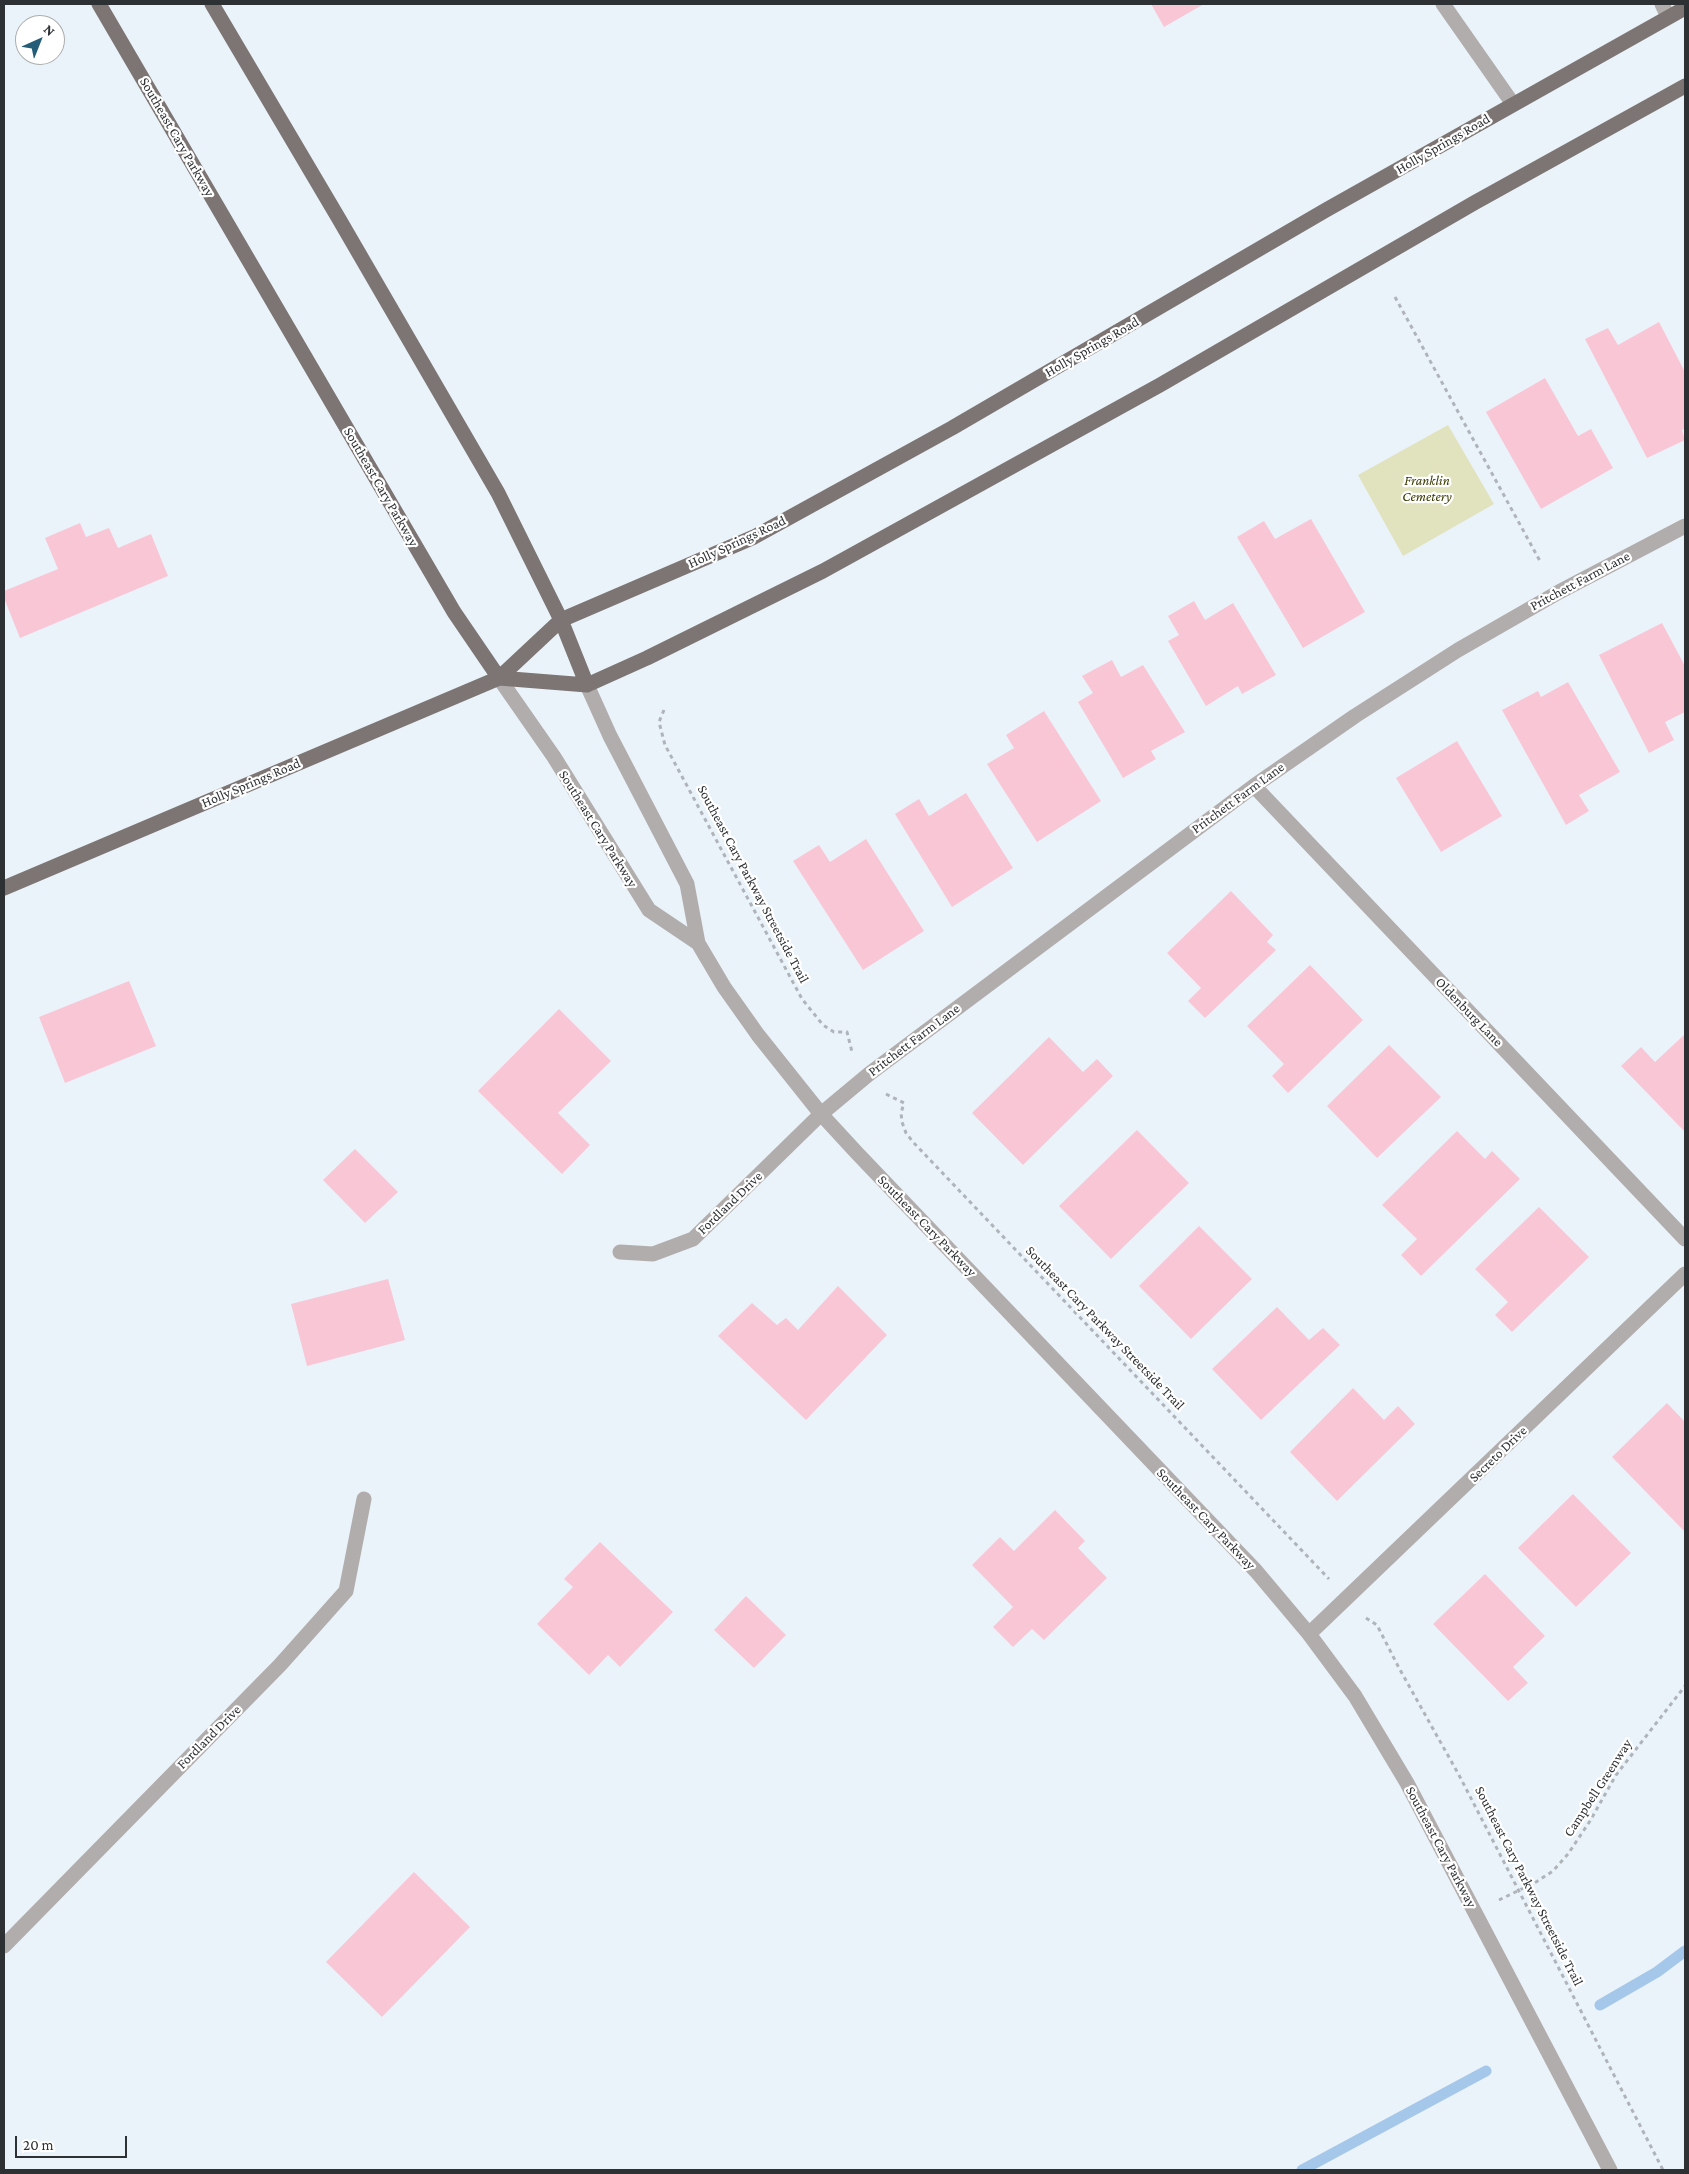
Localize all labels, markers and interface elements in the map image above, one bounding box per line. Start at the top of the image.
north arrow [15,15,65,65]
text: N [41,21,59,39]
street label: Southeast Cary Parkway [136,74,218,200]
street label: Holly Springs Road [1393,110,1493,178]
street label: Holly Springs Road [1042,313,1142,381]
street label: Southeast Cary Parkway [340,424,422,550]
park label: Franklin Cemetery [1402,473,1452,506]
street label: Holly Springs Road [685,512,789,572]
street label: Pritchett Farm Lane [1527,548,1633,614]
street label: Holly Springs Road [199,755,303,811]
street label: Pritchett Farm Lane [1188,759,1288,837]
street label: Southeast Cary Parkway [555,767,641,891]
street label: Southeast Cary Parkway Streetside Trail [694,782,812,986]
street label: Oldenburg Lane [1432,974,1506,1050]
street label: Pritchett Farm Lane [865,1000,963,1080]
street label: Fordland Drive [694,1168,766,1238]
street label: Southeast Cary Parkway [874,1172,980,1280]
street label: Southeast Cary Parkway Streetside Trail [1022,1242,1188,1414]
street label: Secreto Drive [1466,1422,1530,1486]
street label: Southeast Cary Parkway [1153,1465,1259,1573]
street label: Fordland Drive [173,1701,245,1773]
street label: Campbell Greenway [1560,1736,1636,1840]
street label: Southeast Cary Parkway [1402,1783,1480,1911]
street label: Southeast Cary Parkway Streetside Trail [1471,1783,1587,1989]
scale bar [18,2126,130,2158]
text: 20 m [23,2137,54,2153]

